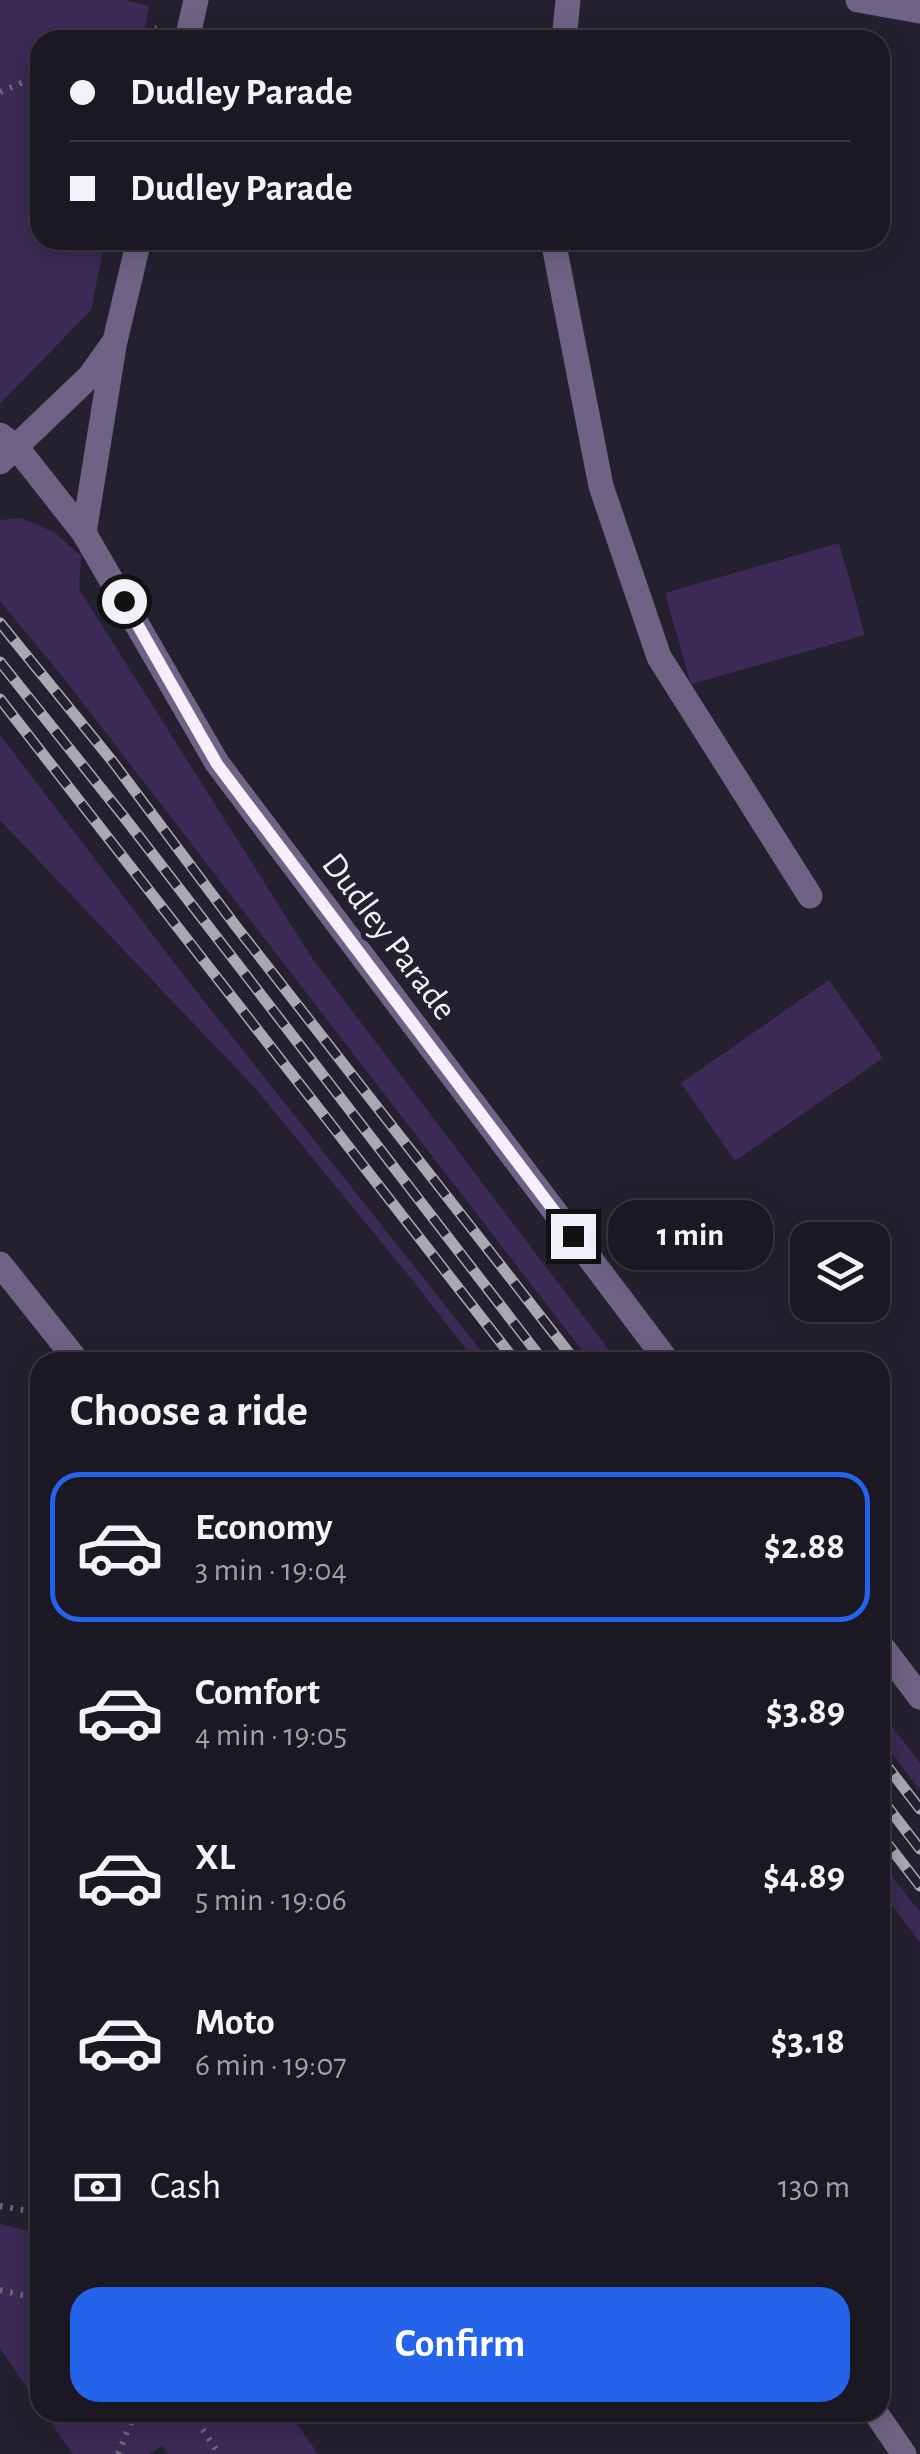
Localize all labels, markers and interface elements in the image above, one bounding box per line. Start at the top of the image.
text: Dudley Parade [130,74,353,112]
text: Dudley Parade [130,170,353,208]
route start [102,579,147,624]
street label: Dudley Parade [315,847,463,1027]
callout: 1 min [608,1201,773,1271]
route end [551,1214,596,1259]
text: 1 min [657,1219,724,1251]
map controls [790,1222,890,1322]
button: layers [790,1222,890,1322]
text: Choose a ride [70,1389,308,1434]
icon: car [75,1502,165,1592]
text: Economy [195,1509,333,1547]
text: $2.88 [764,1528,845,1566]
text: 3 min · 19:04 [195,1554,347,1586]
icon: car [75,1667,165,1757]
text: Comfort [195,1674,320,1712]
text: $3.89 [766,1693,845,1731]
text: 4 min · 19:05 [195,1719,347,1751]
icon: car [75,1832,165,1922]
text: XL [195,1839,235,1877]
text: $4.89 [763,1858,845,1896]
text: 5 min · 19:06 [195,1884,347,1916]
icon: car [75,1997,165,2087]
text: Moto [195,2004,275,2042]
text: $3.18 [770,2023,845,2061]
text: 6 min · 19:07 [195,2049,347,2081]
icon: cash [70,2160,125,2215]
text: Cash [150,2168,221,2206]
text: 130 m [778,2171,850,2203]
button: Confirm [70,2287,850,2402]

